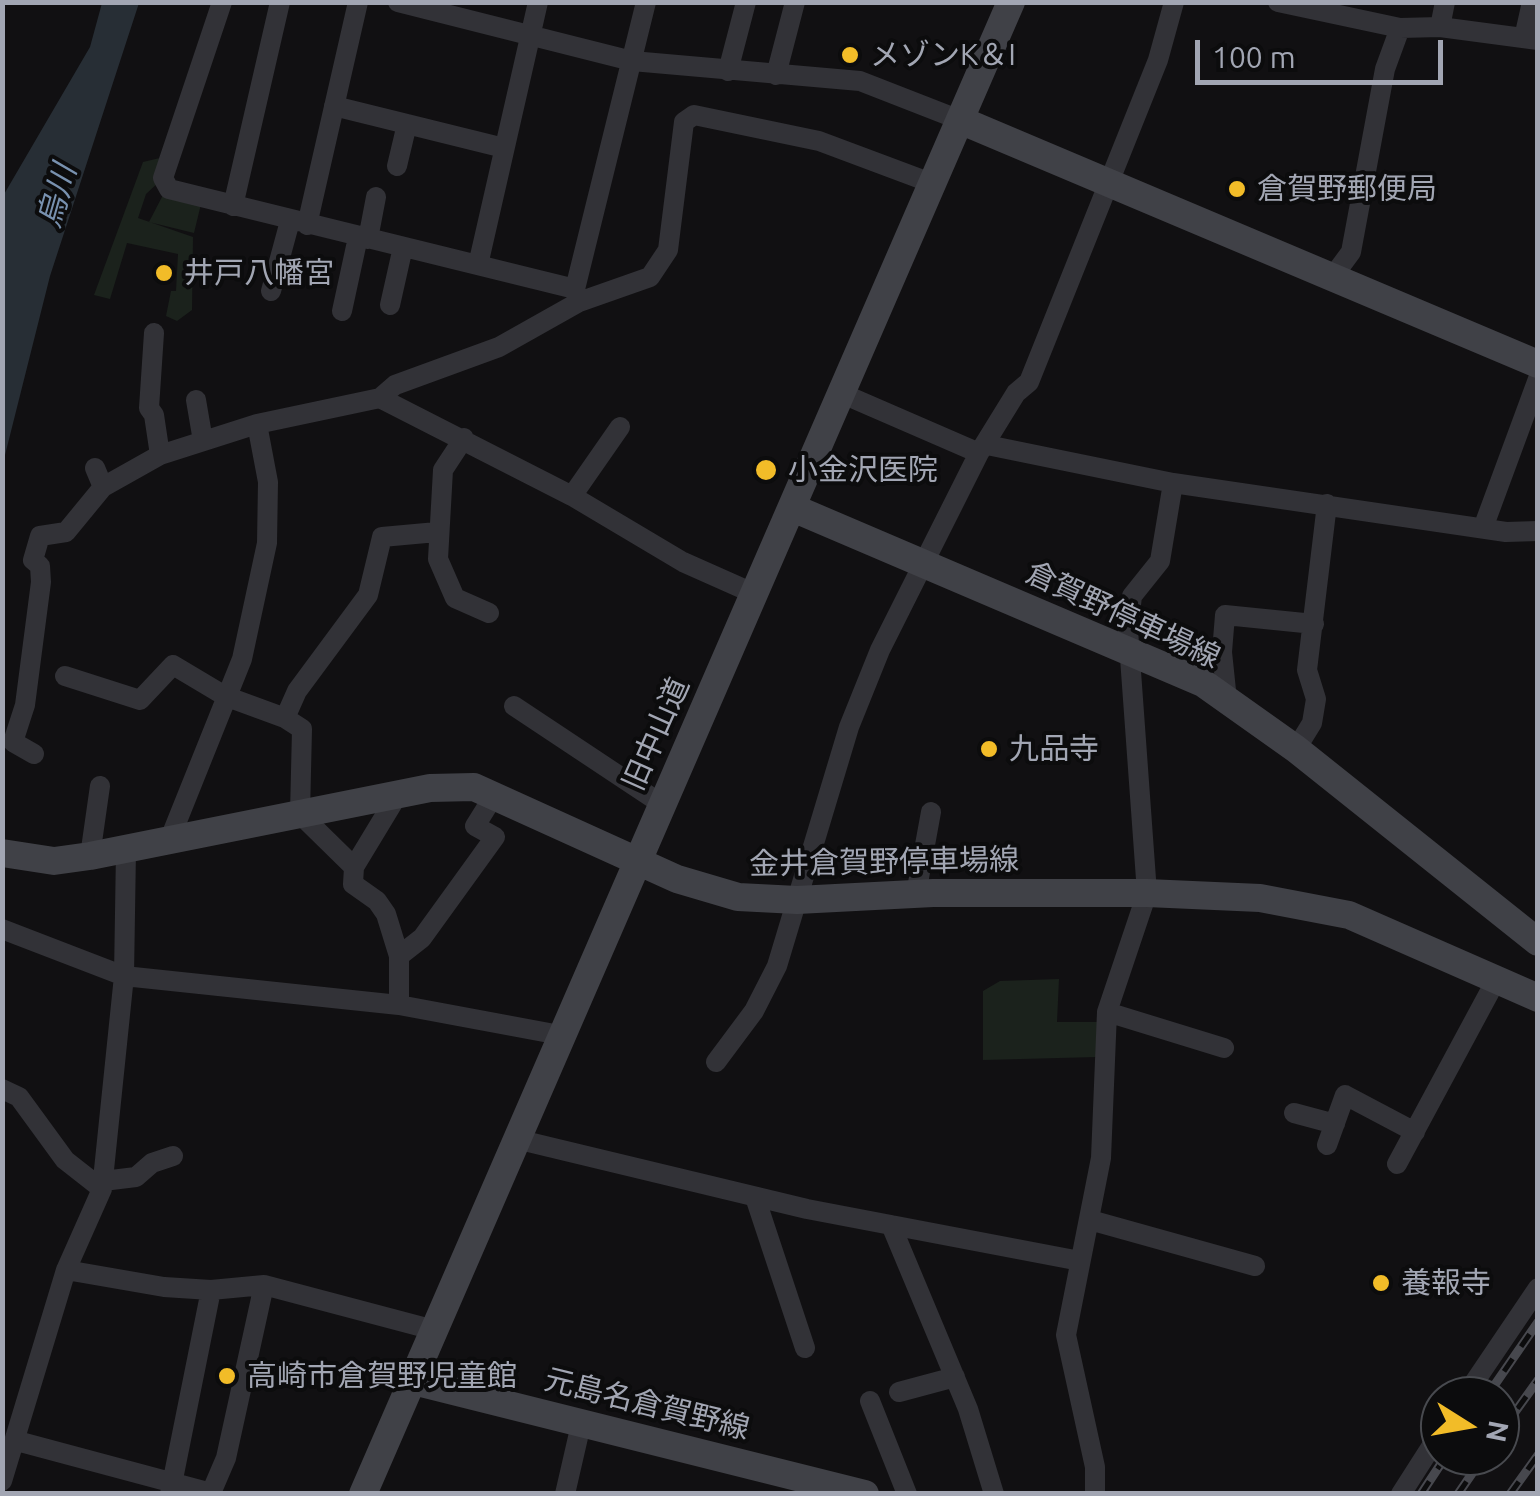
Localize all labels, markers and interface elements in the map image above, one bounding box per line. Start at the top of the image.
scale bar [1200,20,1448,82]
place label: メゾンK＆I [870,37,1016,73]
text: 100 m [1212,40,1296,74]
marker: メゾンK＆I [839,44,861,66]
water label: 烏川 [30,160,84,232]
place label: 倉賀野郵便局 [1257,171,1437,207]
marker: 倉賀野郵便局 [1226,178,1248,200]
place label: 井戸八幡宮 [184,255,334,291]
marker: 井戸八幡宮 [153,262,175,284]
place label: 小金沢医院 [788,452,938,488]
marker: 小金沢医院 [753,457,779,483]
street label: 倉賀野停車場線 [1020,554,1226,676]
street label: 旧中山道 [615,672,697,796]
place label: 九品寺 [1009,731,1099,767]
marker: 九品寺 [978,738,1000,760]
street label: 金井倉賀野停車場線 [749,842,1019,882]
place label: 養報寺 [1401,1265,1491,1301]
marker: 養報寺 [1370,1272,1392,1294]
place label: 高崎市倉賀野児童館 [247,1358,517,1394]
street label: 元島名倉賀野線 [541,1361,753,1447]
marker: 高崎市倉賀野児童館 [216,1365,238,1387]
north arrow [1420,1376,1520,1476]
text: N [1481,1418,1515,1445]

